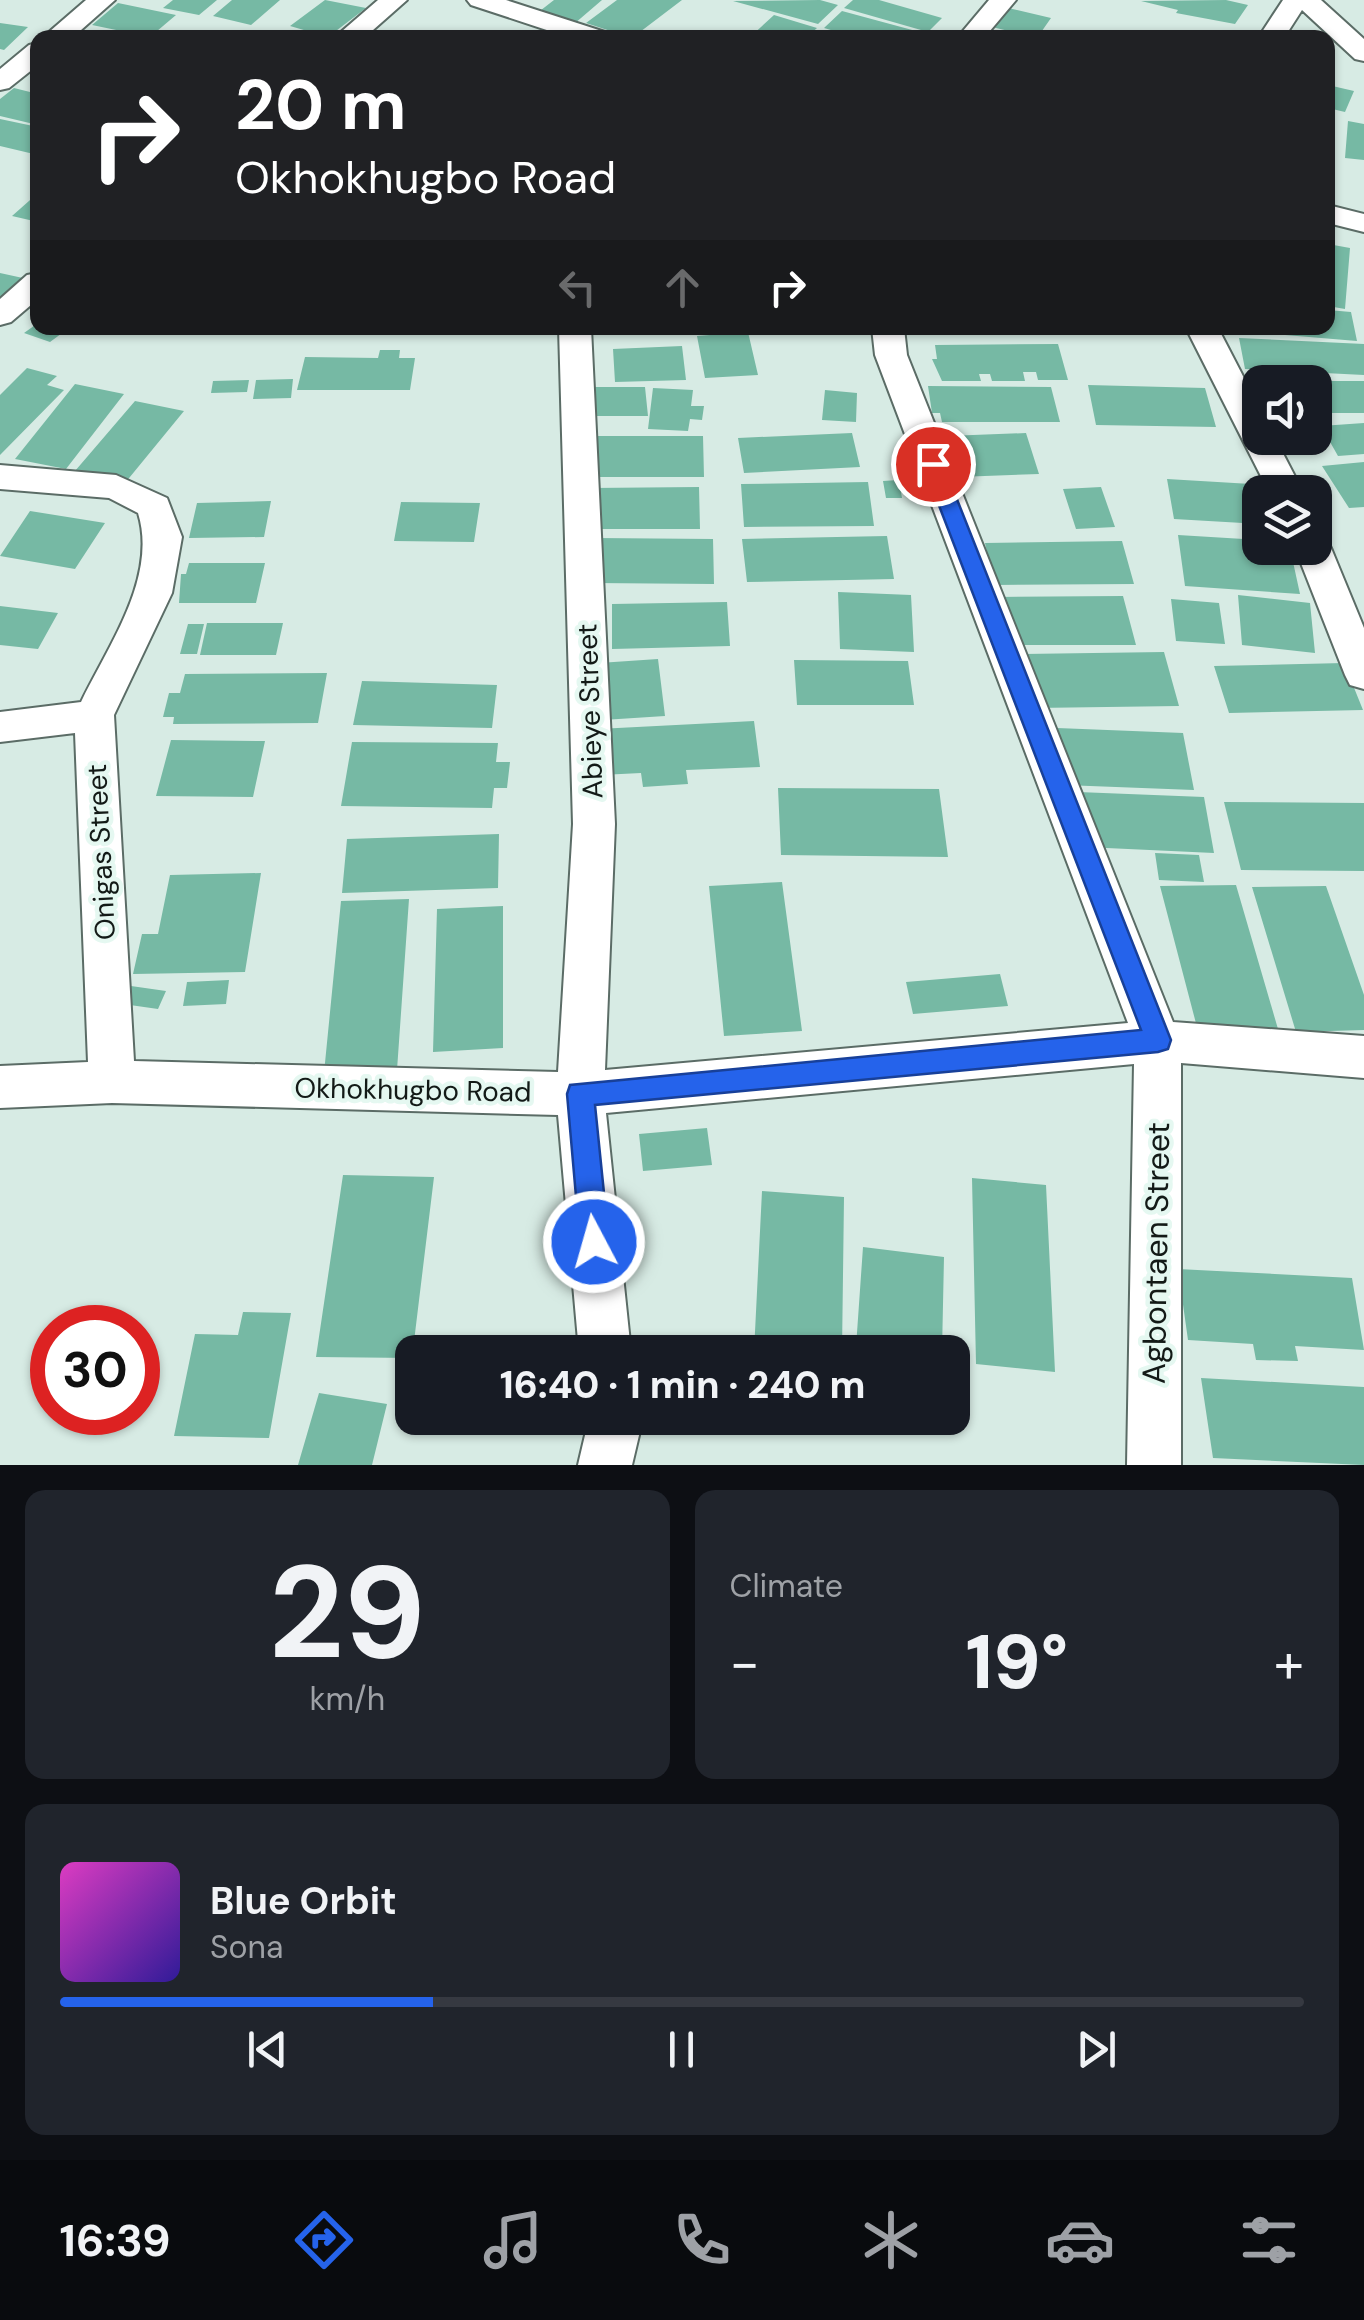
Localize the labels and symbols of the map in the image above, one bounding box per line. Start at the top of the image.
pin [891,422,976,507]
street label: Abieye Street [568,623,612,799]
street label: Onigas Street [78,763,124,941]
street label: Okhokhugbo Road [294,1069,532,1111]
street label: Agbontaen Street [1133,1122,1179,1384]
position arrow [542,1190,646,1294]
speed limit sign: 30 [30,1305,160,1435]

